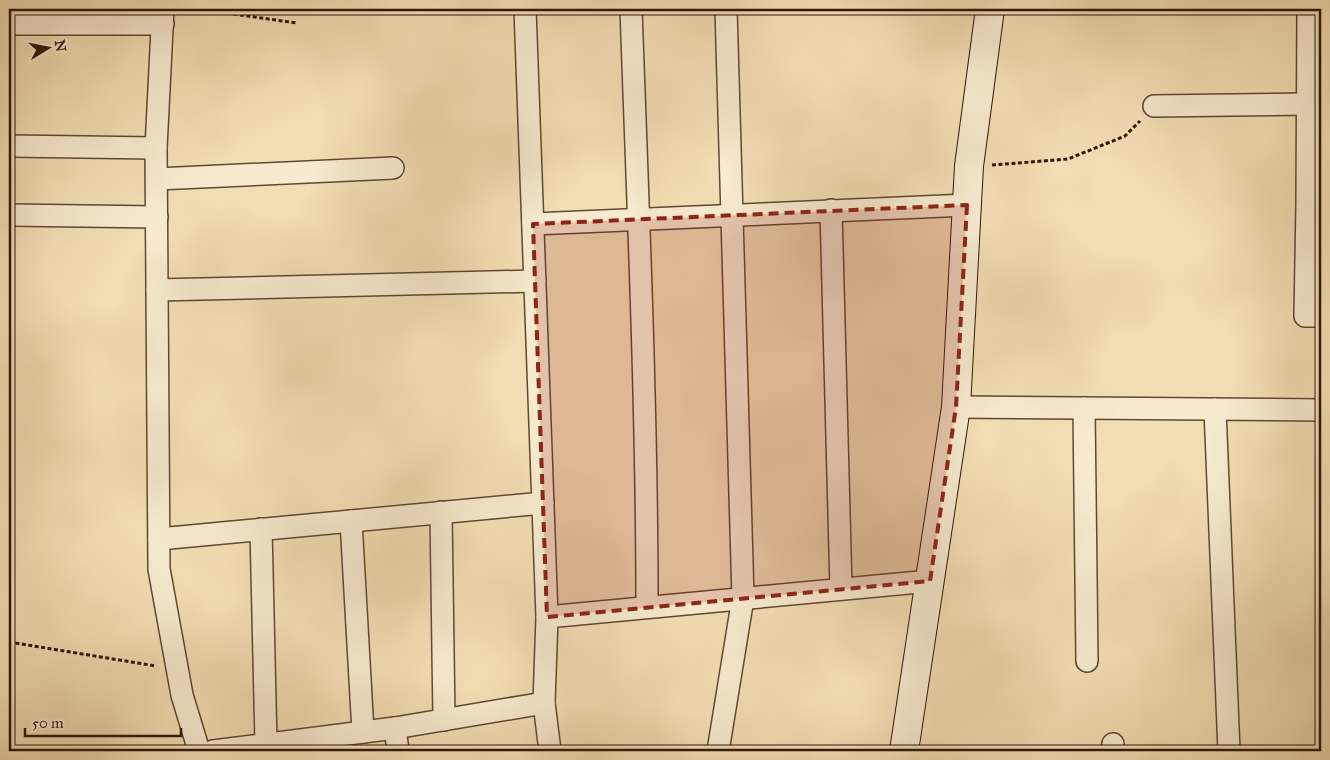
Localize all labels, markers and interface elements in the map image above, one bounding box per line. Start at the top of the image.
north arrow [22,22,72,72]
text: N [51,39,70,53]
scale bar [25,705,181,737]
text: 50 m [32,714,64,732]

